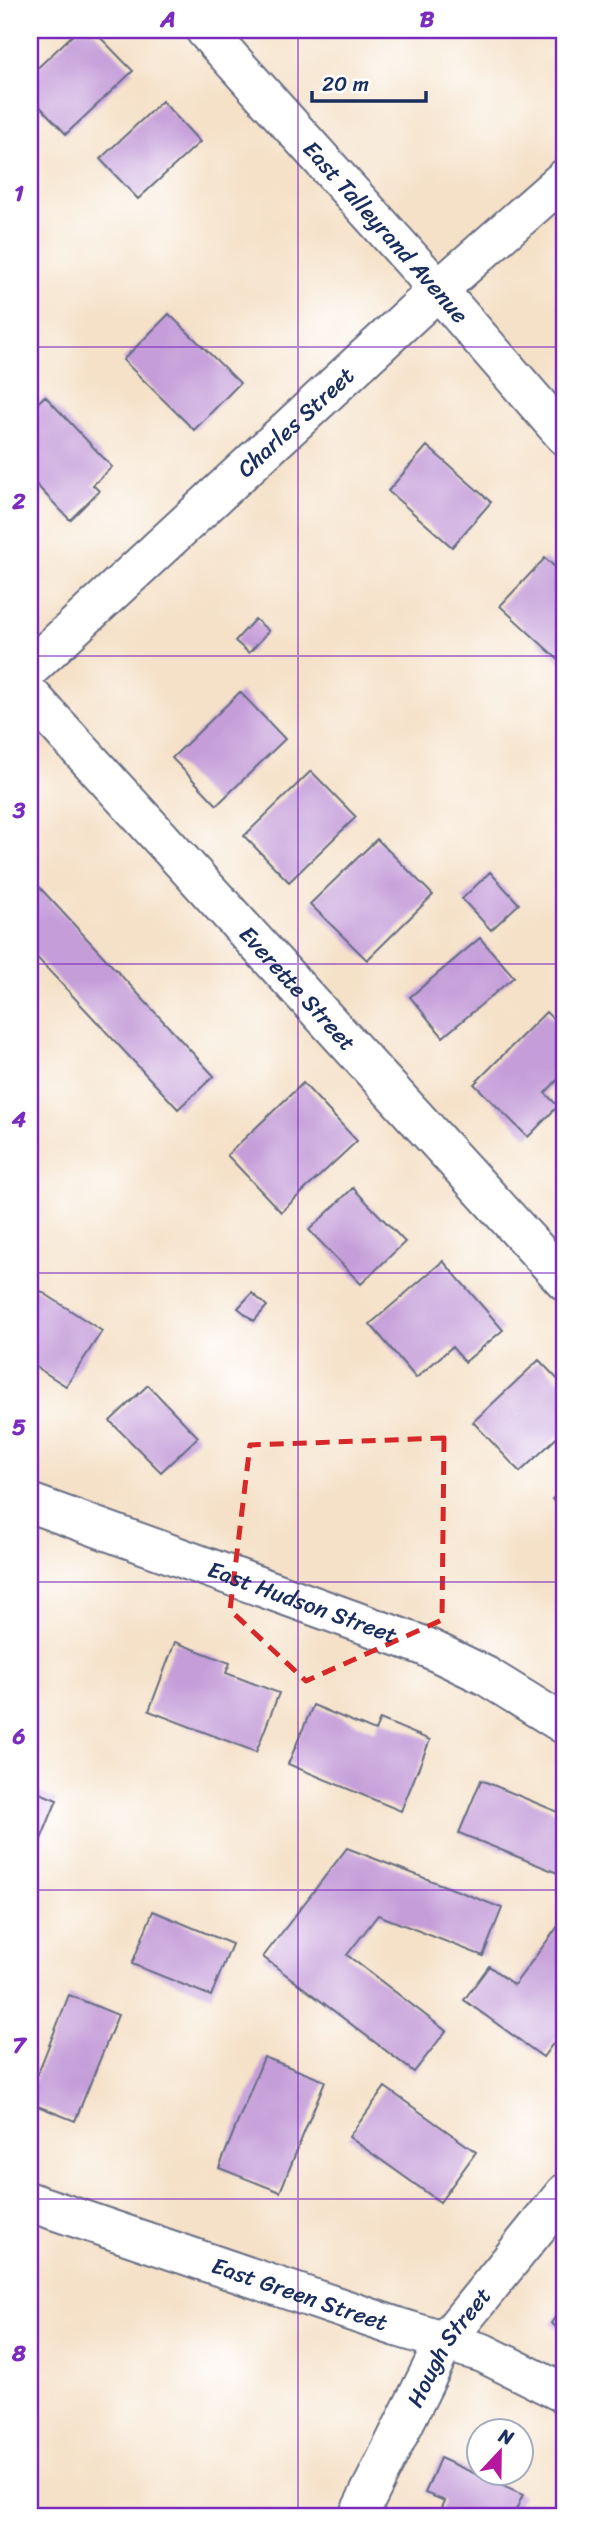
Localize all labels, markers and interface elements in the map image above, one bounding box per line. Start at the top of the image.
text: A [159,0,176,40]
text: B [420,0,435,40]
scale bar [312,60,425,104]
text: 20 m [322,65,369,103]
street label: East Talleyrand Avenue [292,130,479,333]
text: 1 [14,173,24,214]
street label: Charles Street [227,356,364,488]
text: 2 [11,481,26,522]
text: 3 [12,790,26,831]
street label: Everette Street [229,915,367,1061]
text: 4 [11,1099,27,1140]
text: 5 [12,1407,26,1448]
street label: East Hudson Street [202,1549,403,1655]
text: 6 [11,1716,26,1757]
text: 7 [12,2025,27,2066]
street label: East Green Street [206,2245,393,2343]
street label: Hough Street [395,2278,502,2414]
text: 8 [11,2333,26,2374]
north arrow [466,2416,536,2486]
text: N [493,2419,519,2455]

